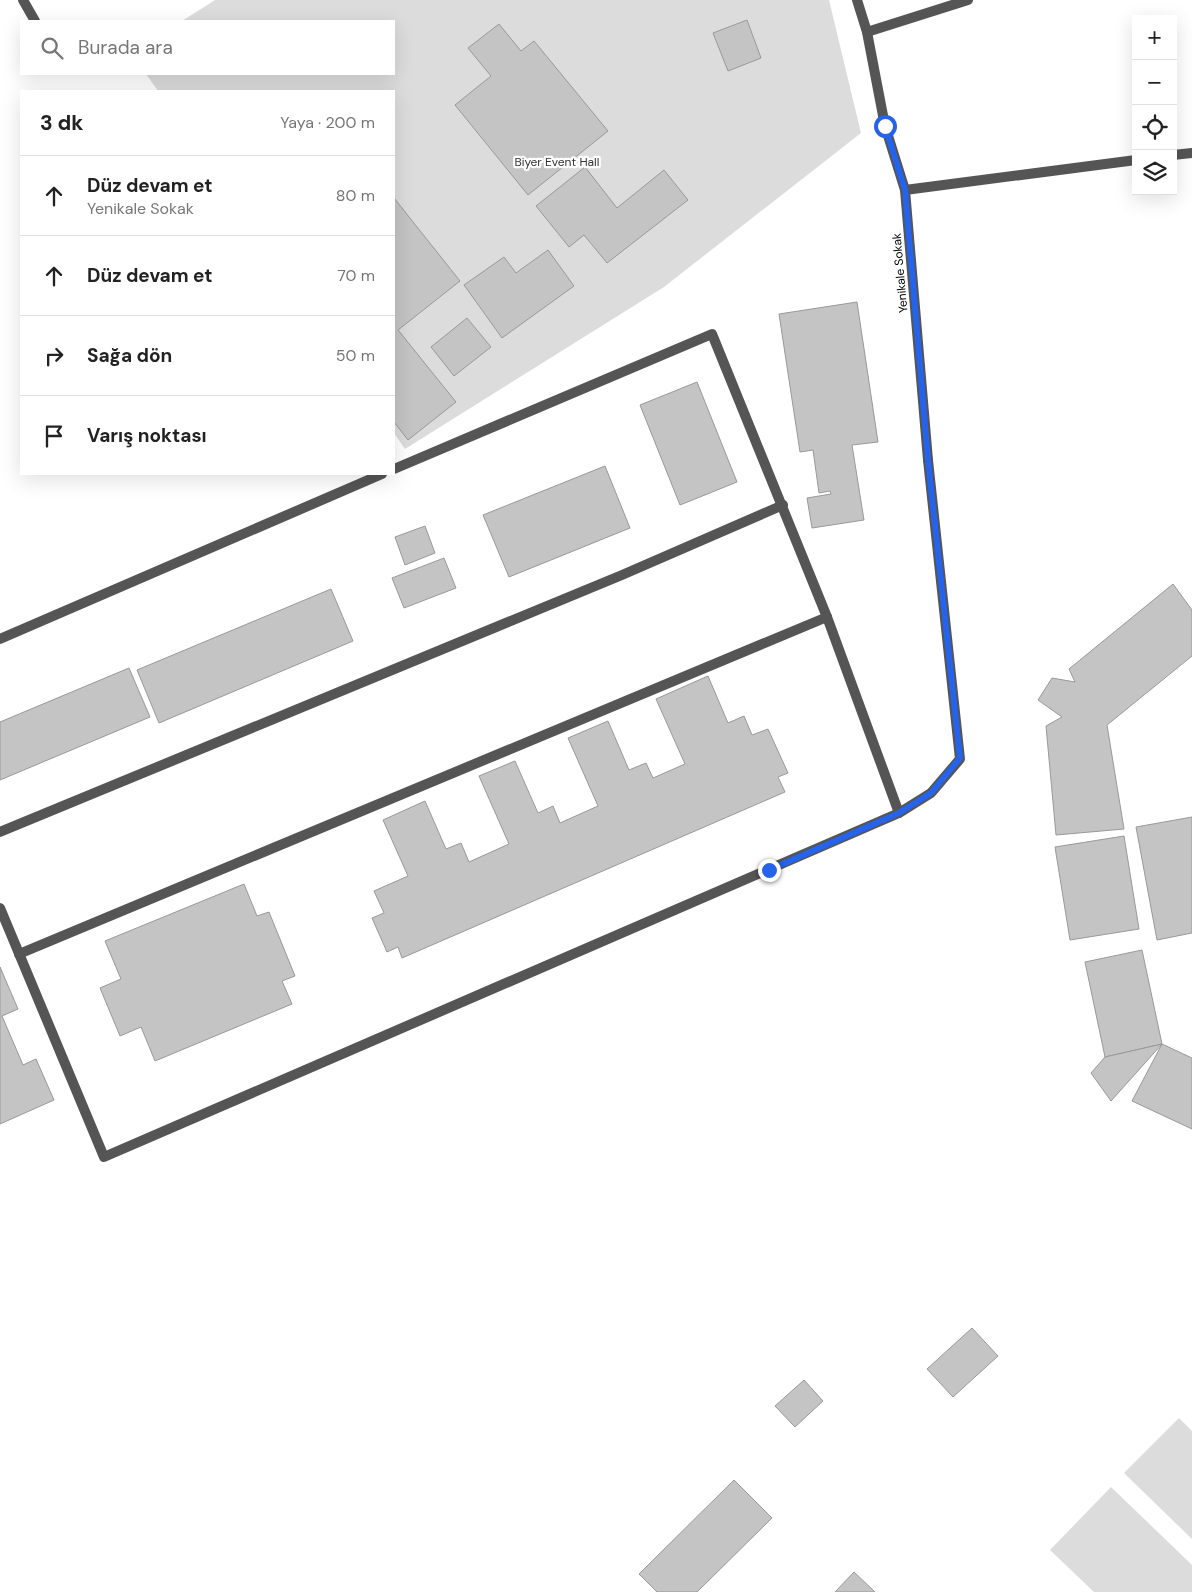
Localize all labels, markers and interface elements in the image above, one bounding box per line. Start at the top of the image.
map controls [1132,15,1177,195]
button: + [1132,15,1177,60]
search box [20,20,395,75]
icon: search [38,34,66,62]
text: Burada ara [78,35,173,60]
button: − [1132,60,1177,105]
button: locate [1132,105,1177,150]
text: 3 dk [40,109,84,137]
text: Yaya · 200 m [280,112,375,133]
route start [874,115,897,138]
button: layers [1132,150,1177,195]
park label: Biyer Event Hall [515,154,599,170]
text: Düz devam et [87,173,213,198]
icon: ahead [40,182,68,210]
text: 80 m [336,185,375,206]
text: Yenikale Sokak [87,198,194,219]
street label: Yenikale Sokak [889,232,911,314]
icon: ahead [40,262,68,290]
text: Düz devam et [87,263,213,288]
text: 70 m [337,265,375,286]
icon: right [40,342,68,370]
text: Sağa dön [87,343,172,368]
text: 50 m [336,345,375,366]
icon: arrive [40,422,68,450]
text: Varış noktası [87,423,207,448]
route end [758,859,781,882]

